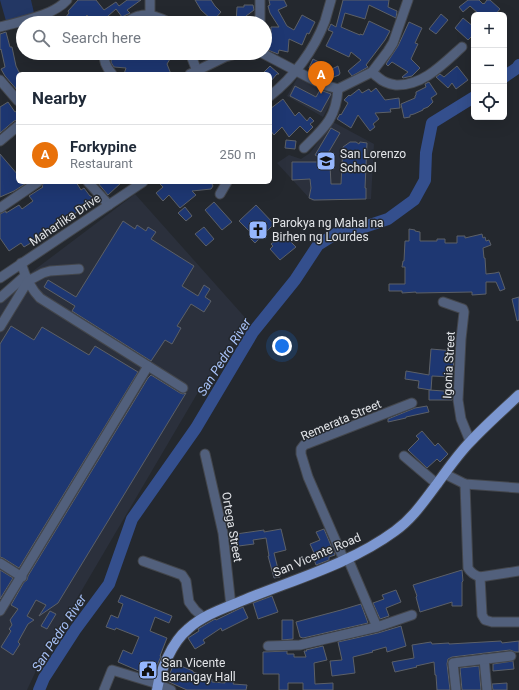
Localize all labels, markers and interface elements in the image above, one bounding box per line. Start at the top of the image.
map controls [471,12,507,120]
button: + [471,12,507,48]
search box [16,16,272,60]
icon: search [30,27,52,49]
text: Search here [62,29,141,47]
button: − [471,48,507,84]
pin: A [308,61,334,94]
button: locate [471,84,507,120]
text: Nearby [32,88,87,108]
text: Forkypine [70,138,137,156]
text: A [41,147,49,162]
text: 250 m [219,147,256,162]
place label: San Lorenzo School [340,147,406,175]
school or university icon: San Lorenzo School [315,150,337,172]
text: Restaurant [70,156,133,171]
street label: Maharlika Drive [27,191,103,249]
place label: Parokya ng Mahal na Birhen ng Lourdes [272,216,384,244]
church icon: Parokya ng Mahal na Birhen ng Lourdes [247,219,269,241]
water label: San Pedro River [194,315,254,399]
street label: Igonia Street [440,331,458,399]
your location [272,336,292,356]
street label: Remerata Street [299,397,383,443]
street label: Ortega Street [219,491,245,563]
street label: San Vicente Road [271,530,363,580]
water label: San Pedro River [29,591,90,674]
place label: San Vicente Barangay Hall [162,656,236,684]
public building icon: San Vicente Barangay Hall [137,659,159,681]

